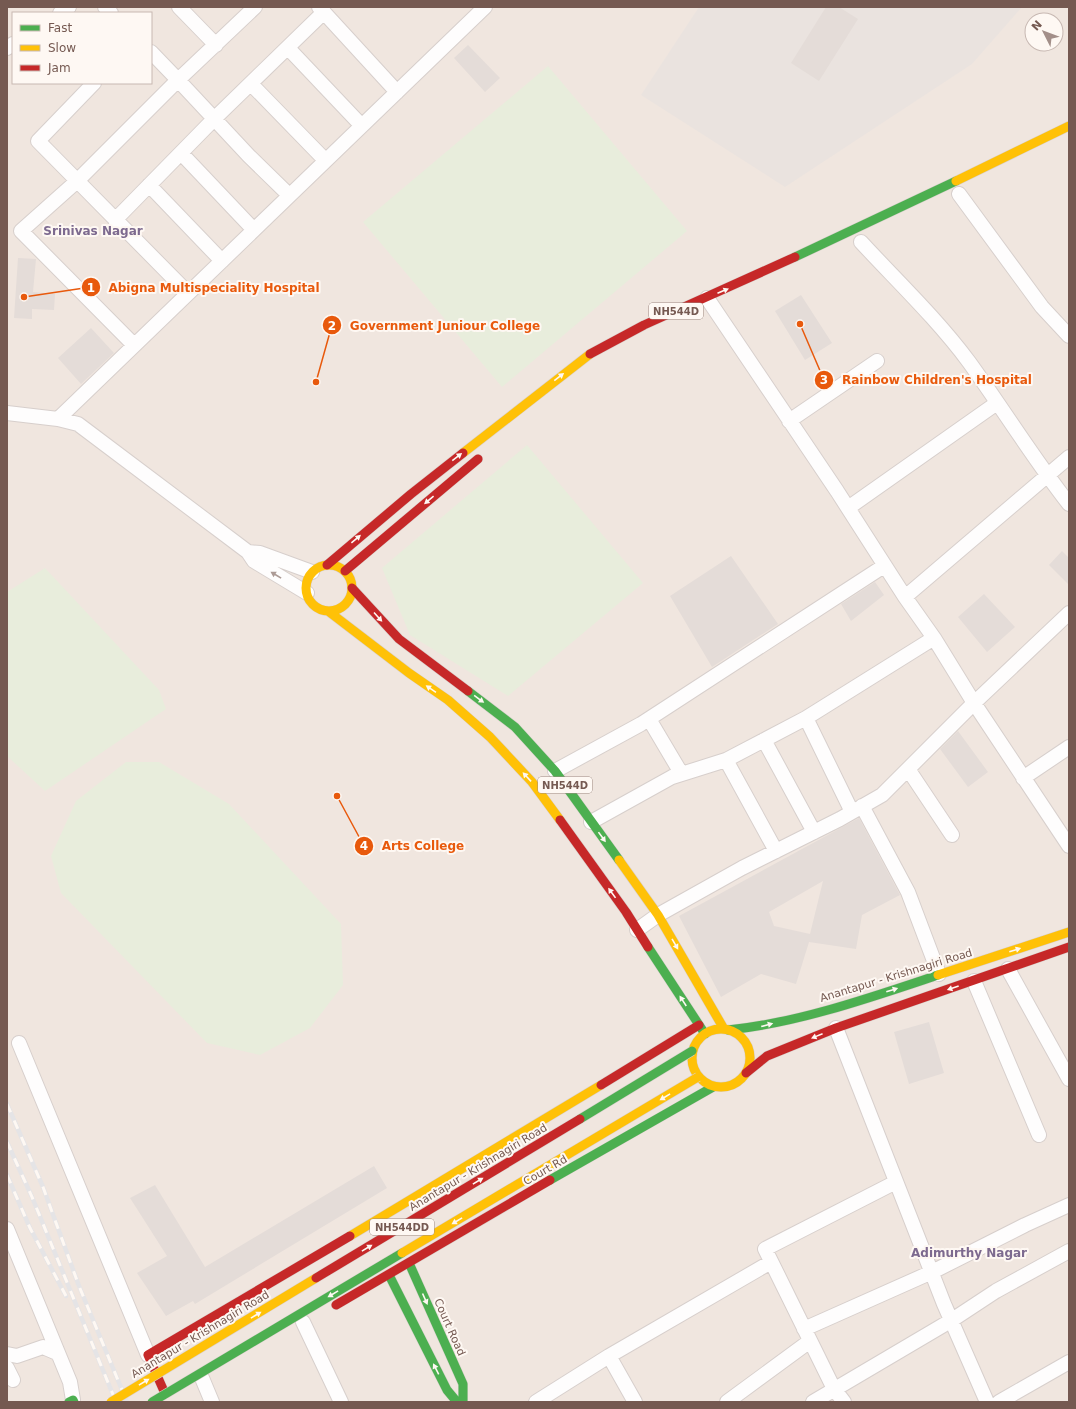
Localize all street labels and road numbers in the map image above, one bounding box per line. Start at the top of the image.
road number: NH544D [649,303,703,319]
road number: NH544D [538,777,592,793]
street label: Anantapur - Krishnagiri Road [818,946,974,1005]
street label: Anantapur - Krishnagiri Road [407,1121,550,1214]
street label: Court Rd [521,1153,569,1188]
road number: NH544DD [370,1219,434,1235]
street label: Anantapur - Krishnagiri Road [129,1288,272,1381]
street label: Court Road [431,1297,468,1358]

